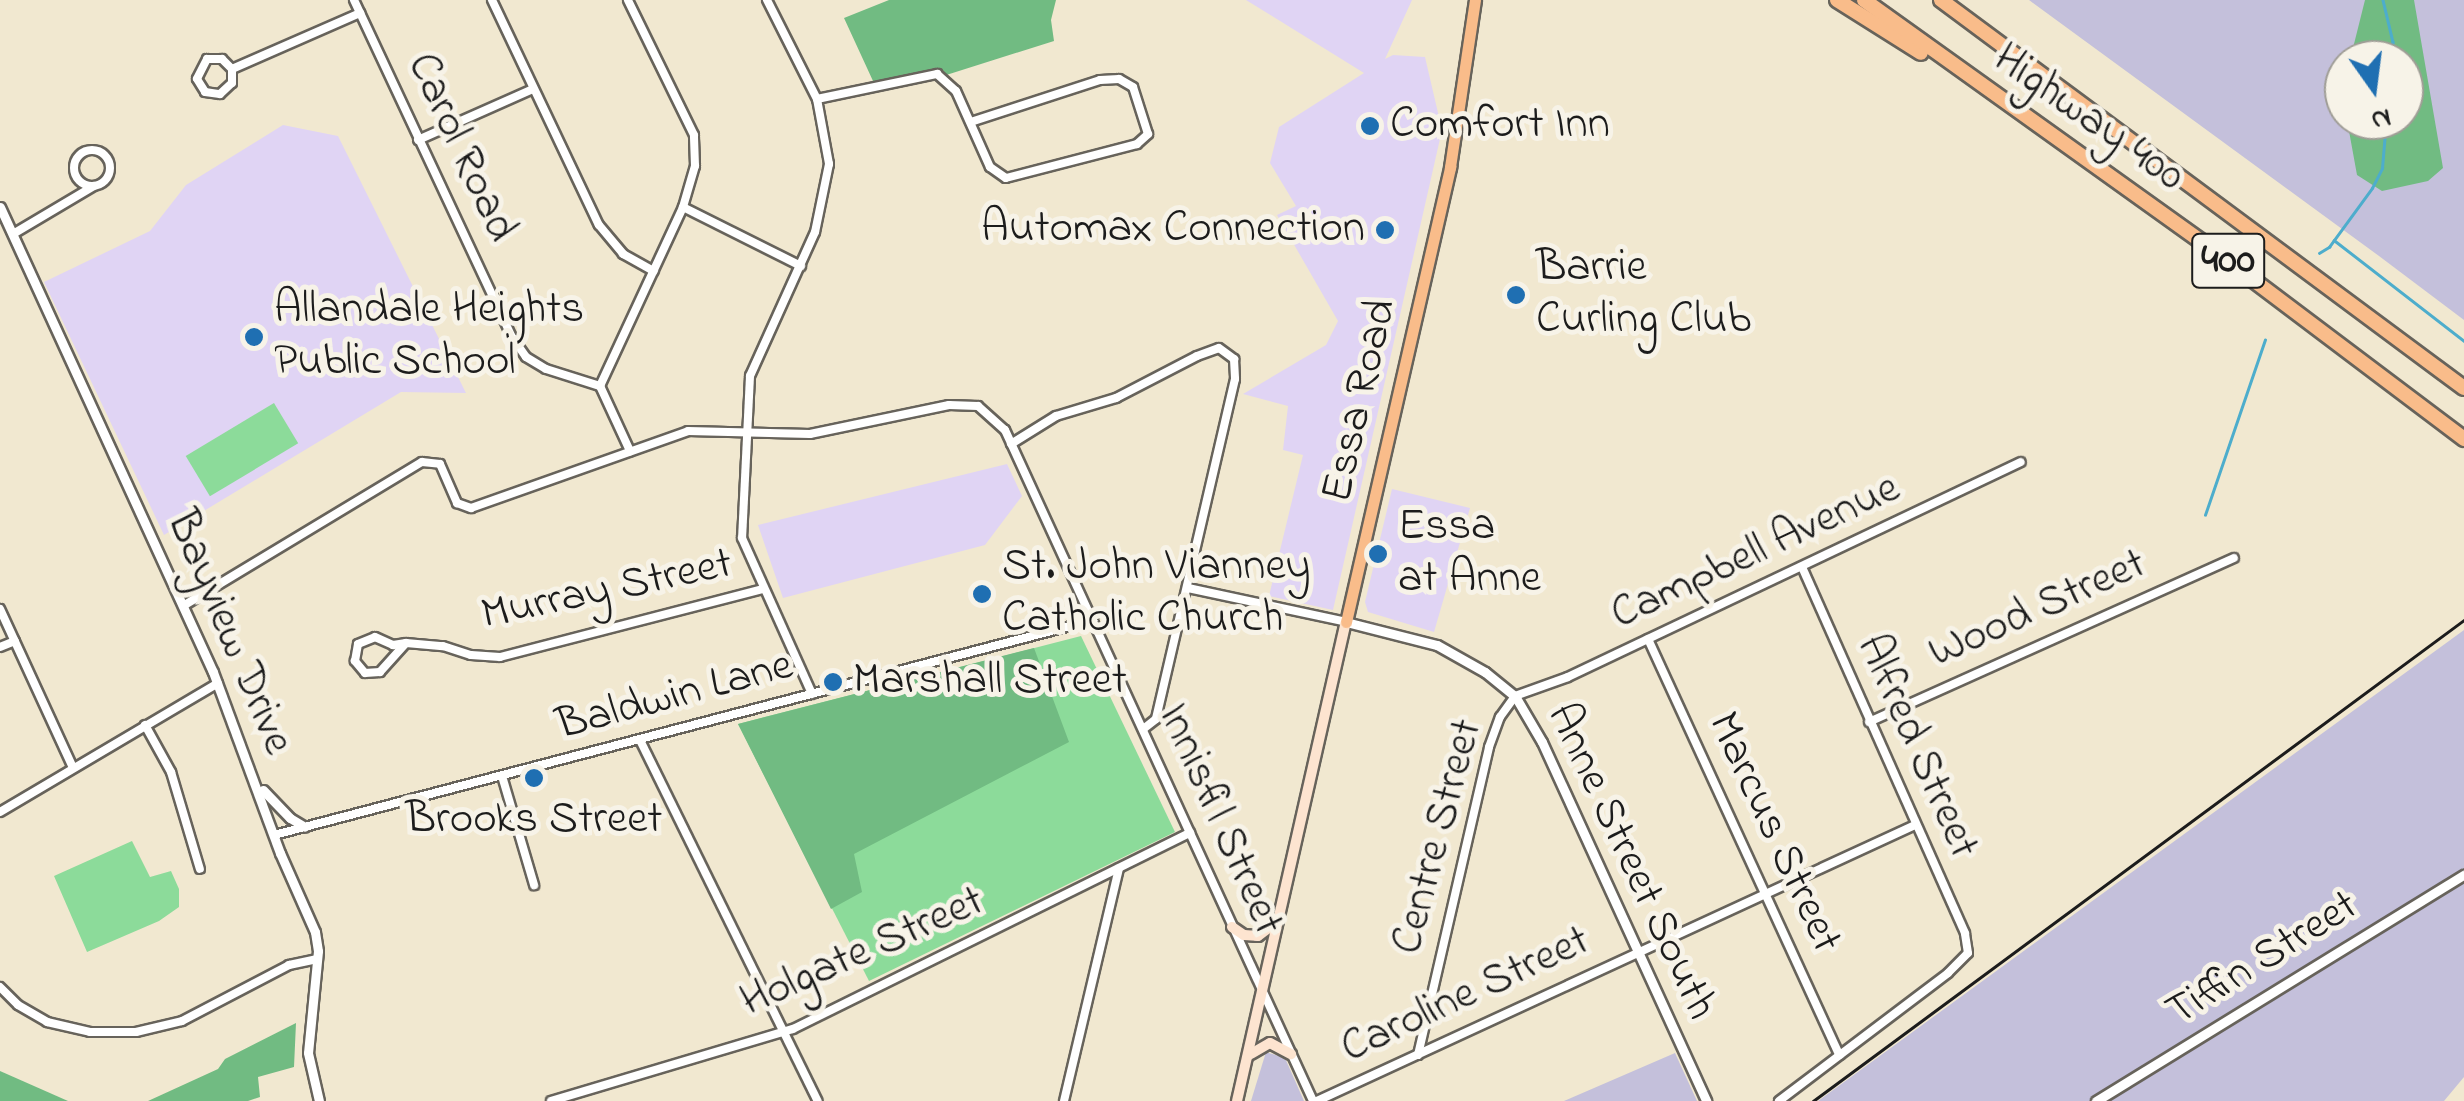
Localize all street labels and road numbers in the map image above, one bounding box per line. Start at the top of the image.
street label: Highway 400 [1982,33,2194,205]
street label: Carol Road [393,45,527,251]
road number: 400 [2190,224,2266,298]
street label: Essa Road [1311,294,1411,508]
street label: Campbell Avenue [1603,463,1909,643]
street label: Bayview Drive [152,503,304,763]
street label: Murray Street [477,538,737,644]
street label: Wood Street [1921,538,2155,682]
street label: Alfred Street [1843,627,1989,867]
street label: Baldwin Lane [551,640,799,754]
street label: Anne Street South [1533,695,1727,1029]
street label: Innisfil Street [1144,696,1294,944]
street label: Marcus Street [1694,704,1852,962]
street label: Centre Street [1382,714,1496,960]
street label: Holgate Street [733,875,993,1031]
street label: Tiffin Street [2157,880,2369,1040]
street label: Caroline Street [1333,915,1599,1077]

